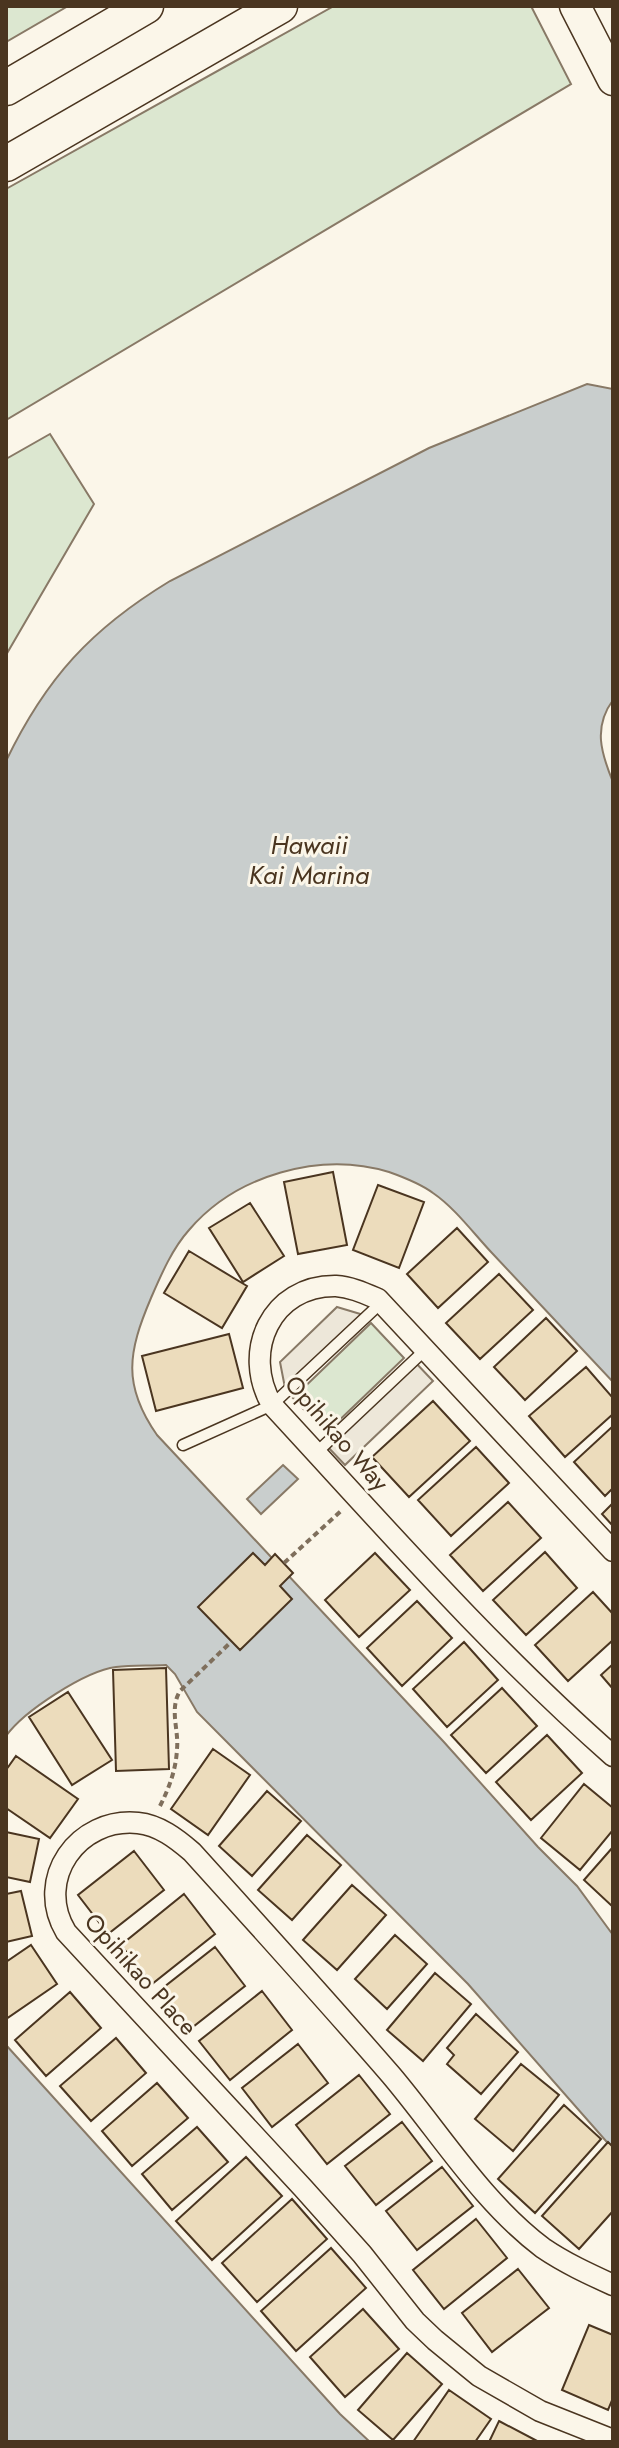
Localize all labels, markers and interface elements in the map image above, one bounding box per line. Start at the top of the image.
water label: Hawaii Kai Marina [249,826,370,894]
street label: Opihikao Way [277,1367,398,1499]
street label: Opihikao Place [76,1905,206,2043]

